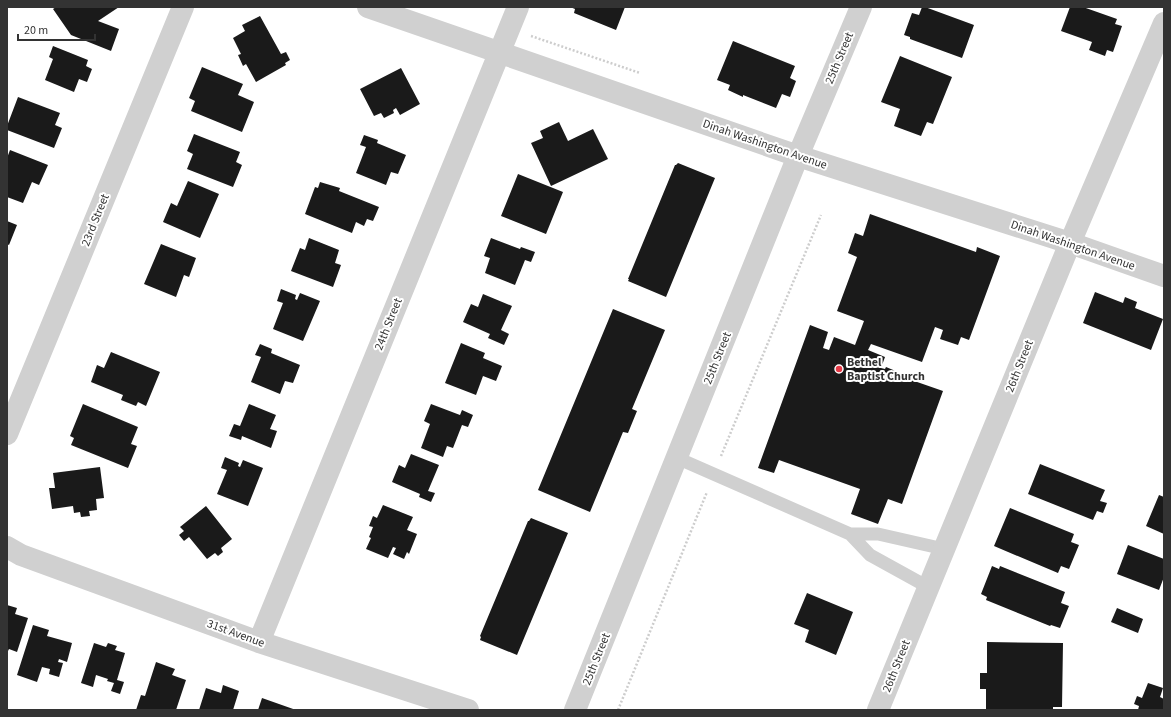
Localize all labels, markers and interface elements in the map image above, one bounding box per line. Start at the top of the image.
scale bar [18,16,95,42]
text: 20 m [24,22,48,39]
street label: 25th Street [821,30,858,87]
street label: Dinah Washington Avenue [700,115,829,174]
street label: 23rd Street [77,191,114,249]
street label: Dinah Washington Avenue [1008,216,1137,275]
street label: 24th Street [370,296,407,353]
street label: 25th Street [699,330,736,387]
street label: 26th Street [1001,338,1038,395]
place label: Bethel Baptist Church [847,354,925,385]
marker: Bethel Baptist Church [834,364,844,374]
street label: 31st Avenue [205,615,267,652]
street label: 25th Street [578,631,615,688]
street label: 26th Street [878,638,915,695]

